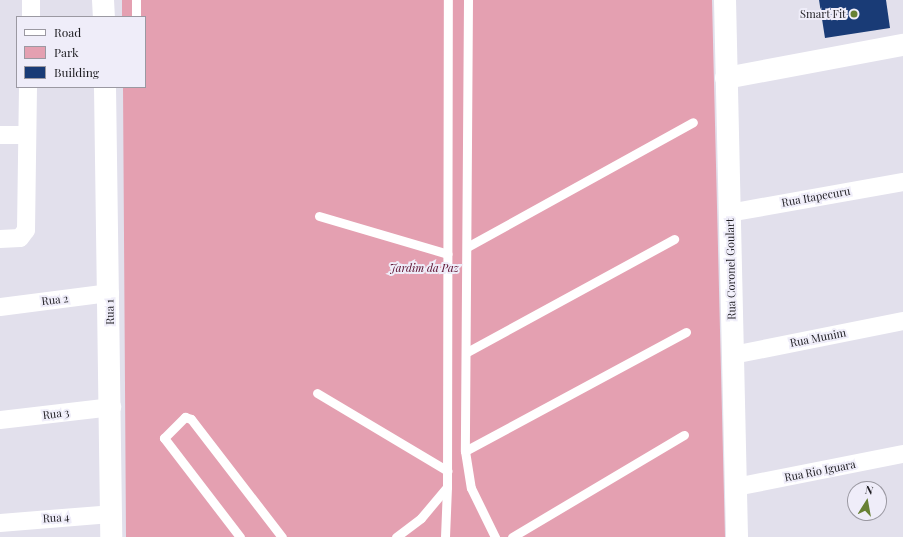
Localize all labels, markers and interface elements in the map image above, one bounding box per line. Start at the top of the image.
place label: Smart Fit [800,7,846,21]
marker: Smart Fit [849,9,859,19]
legend [16,16,146,88]
text: Road [54,24,81,40]
text: Park [54,44,79,60]
text: Building [54,64,99,80]
street label: Rua Itapecuru [781,184,851,210]
street label: Rua Coronel Goulart [724,218,738,320]
park label: Jardim da Paz [389,261,459,275]
street label: Rua 2 [41,292,69,308]
street label: Rua 1 [103,299,117,325]
street label: Rua Munim [789,326,847,350]
street label: Rua 3 [42,406,70,422]
street label: Rua Rio Iguara [783,458,857,484]
north arrow [847,481,887,521]
text: N [864,482,875,498]
street label: Rua 4 [42,510,70,526]

